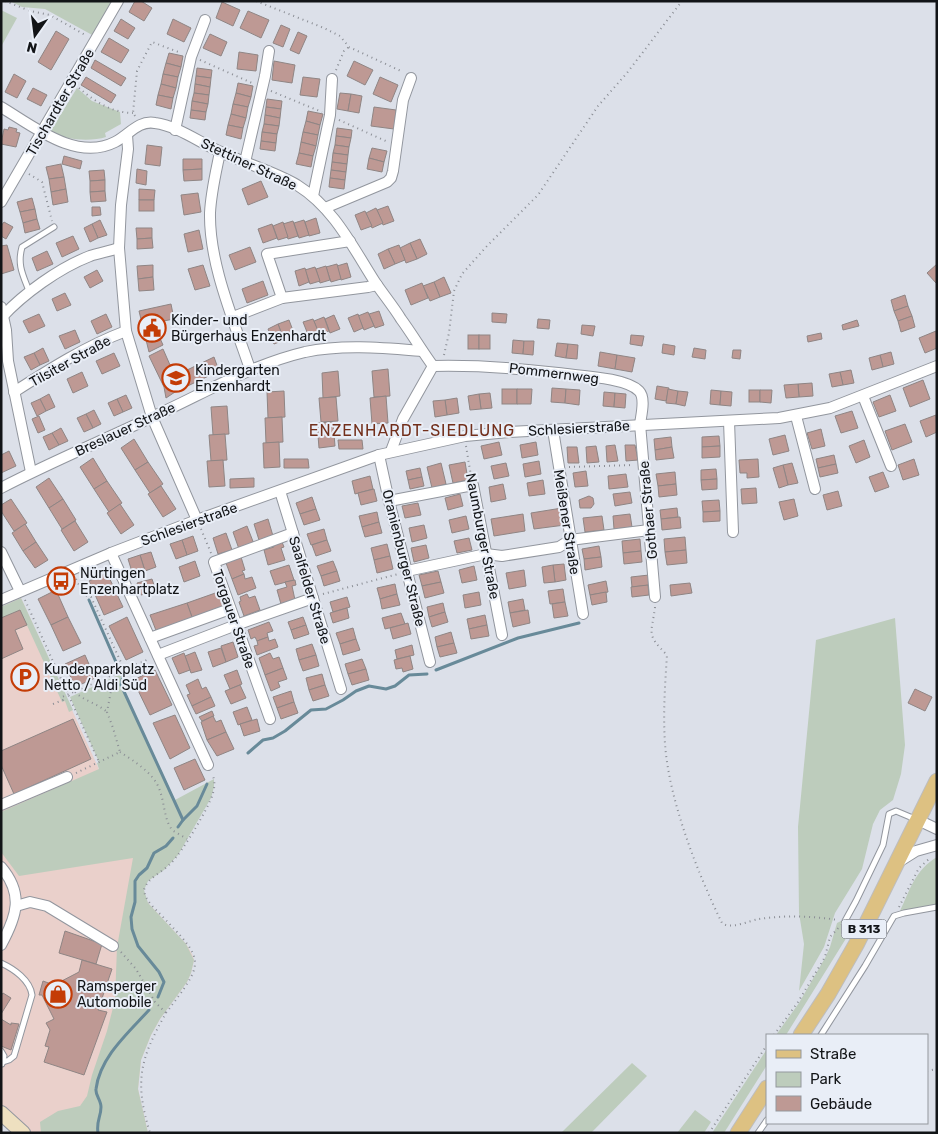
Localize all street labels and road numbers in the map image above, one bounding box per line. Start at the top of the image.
street label: Tischardter Straße [23,45,98,159]
street label: Stettiner Straße [198,135,300,194]
street label: Tilsiter Straße [27,332,114,391]
street label: Pommernweg [508,360,600,387]
street label: Breslauer Straße [72,399,178,460]
street label: Schlesierstraße [528,417,630,440]
street label: Gothaer Straße [636,460,661,560]
street label: Meißener Straße [550,468,583,576]
street label: Naumburger Straße [462,472,503,601]
street label: Oranienburger Straße [378,488,429,628]
street label: Schlesierstraße [139,499,240,550]
street label: Saalfelder Straße [285,534,334,646]
street label: Torgauer Straße [209,567,259,671]
road number: B 313 [842,920,886,939]

